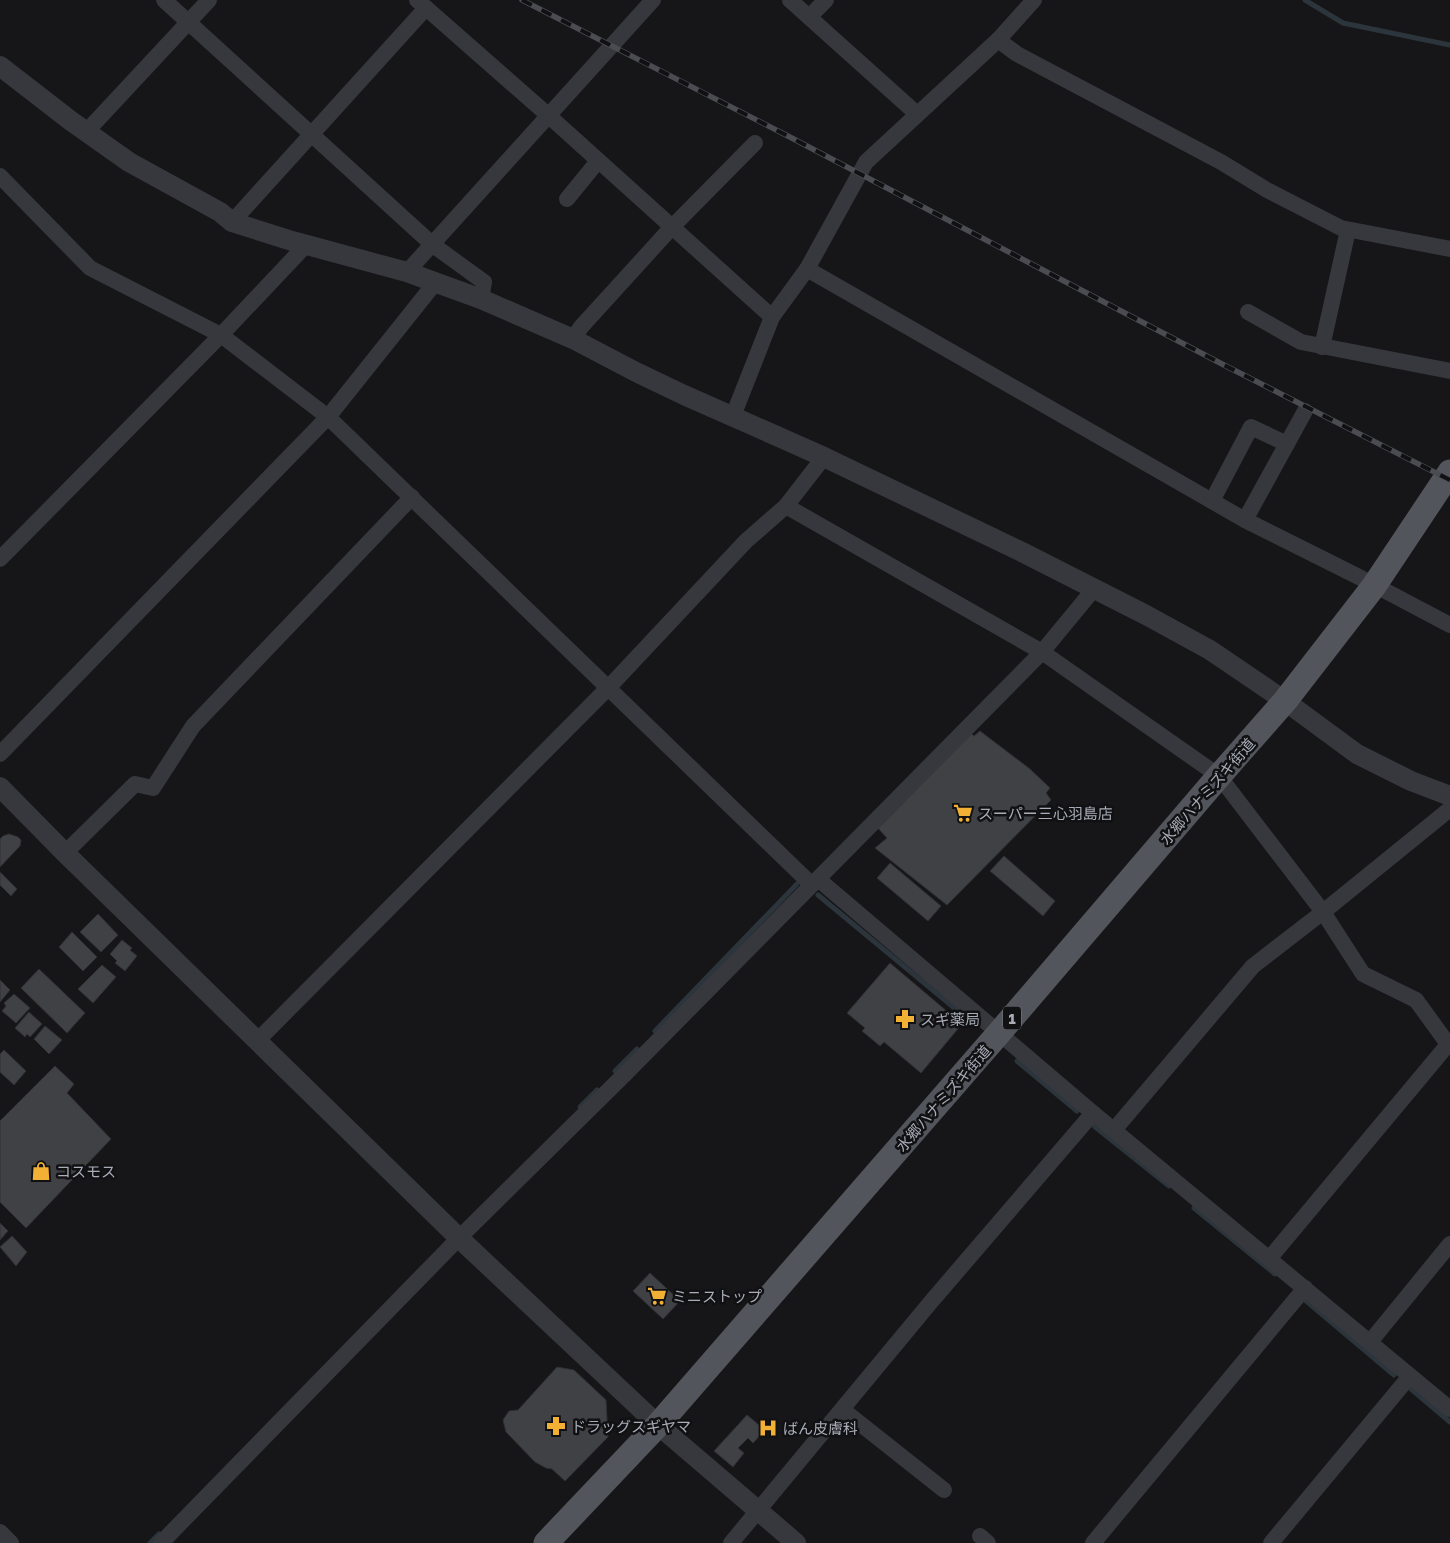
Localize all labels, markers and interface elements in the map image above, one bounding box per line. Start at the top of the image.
street label: 水郷ハナミズキ街道 [1156,734,1258,848]
supermarket icon: スーパー三心羽島店 [952,802,974,824]
place label: スーパー三心羽島店 [978,804,1113,822]
road number: 1 [1003,1006,1021,1030]
pharmacy icon: スギ薬局 [894,1008,916,1030]
place label: スギ薬局 [920,1010,980,1028]
street label: 水郷ハナミズキ街道 [892,1041,994,1155]
shop icon: コスモス [30,1160,52,1182]
place label: コスモス [56,1162,116,1180]
supermarket icon: ミニストップ [646,1285,668,1307]
place label: ミニストップ [672,1287,762,1305]
pharmacy icon: ドラッグスギヤマ [545,1415,567,1437]
place label: ドラッグスギヤマ [571,1417,691,1435]
hospital icon: ばん皮膚科 [757,1417,779,1439]
place label: ばん皮膚科 [783,1419,858,1437]

